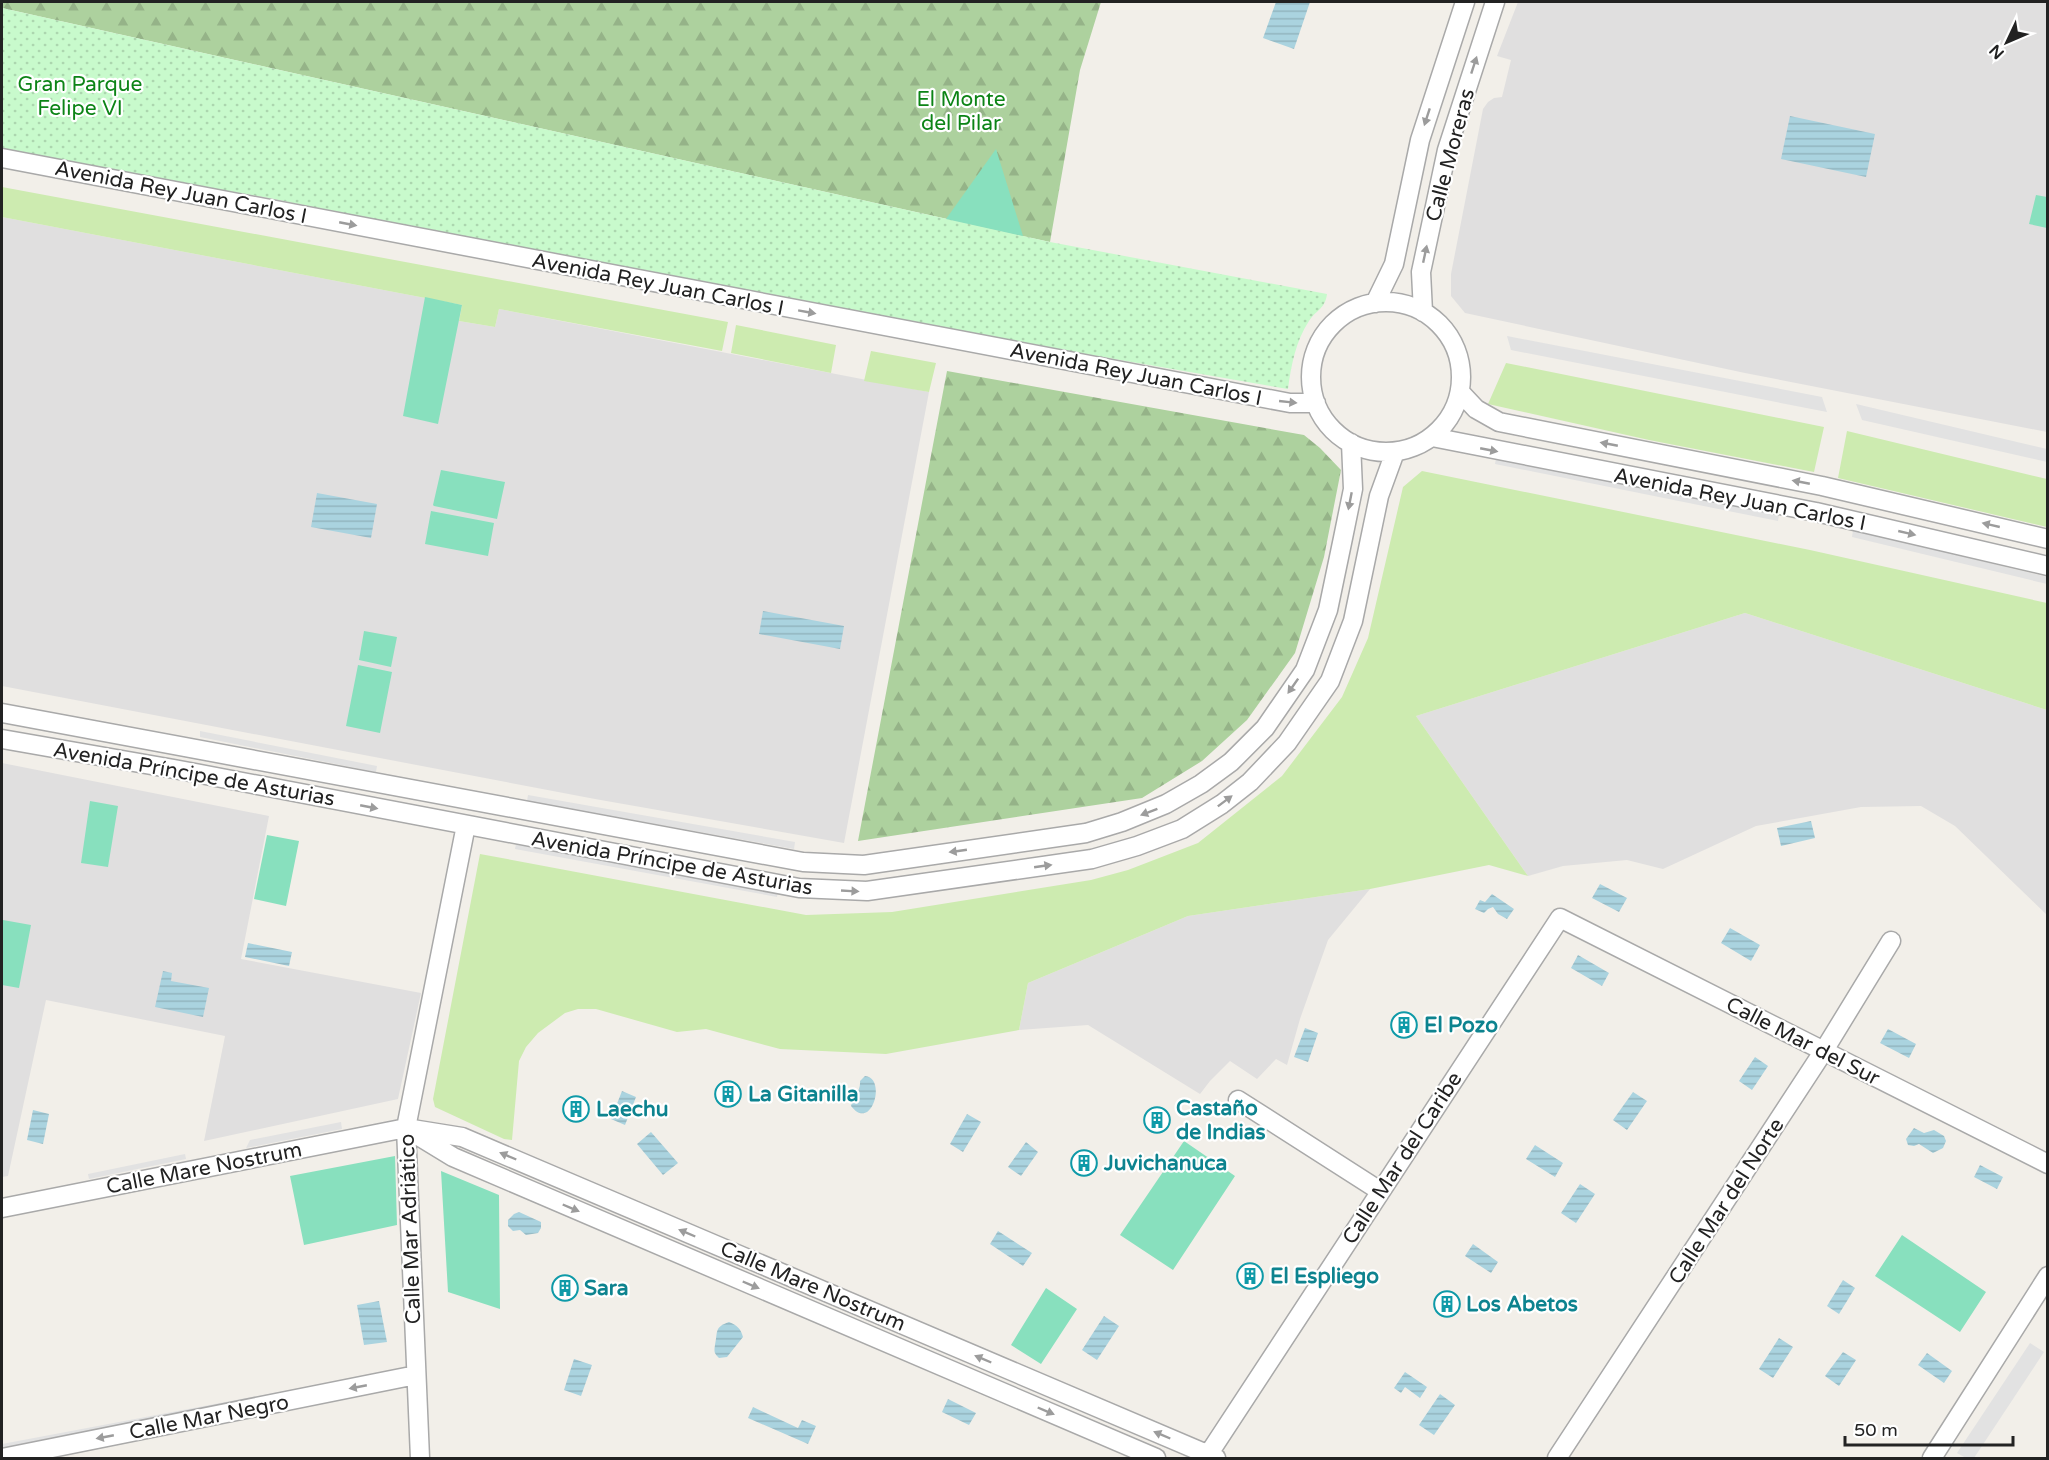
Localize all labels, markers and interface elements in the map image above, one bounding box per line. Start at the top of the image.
north arrow [1977,12,2037,72]
text: N [1985,40,2009,63]
one-way arrow [1470,56,1479,74]
park label: Gran Parque Felipe VI [17,72,143,121]
street label: Calle Moreras [1421,86,1480,224]
park label: El Monte del Pilar [916,87,1006,136]
one-way arrow [1422,108,1431,126]
street label: Avenida Rey Juan Carlos I [53,156,309,229]
one-way arrow [338,220,357,229]
one-way arrow [1420,245,1430,263]
street label: Avenida Rey Juan Carlos I [530,248,786,321]
one-way arrow [798,308,817,317]
street label: Avenida Rey Juan Carlos I [1008,338,1264,411]
one-way arrow [1279,397,1298,407]
one-way arrow [1599,439,1618,448]
one-way arrow [1480,446,1499,455]
street label: Avenida Rey Juan Carlos I [1612,463,1868,536]
one-way arrow [1791,477,1810,486]
one-way arrow [1345,492,1354,511]
one-way arrow [1981,520,2000,530]
one-way arrow [1898,529,1916,539]
one-way arrow [1288,678,1299,695]
street label: Avenida Príncipe de Asturias [51,737,337,812]
one-way arrow [1217,796,1232,808]
one-way arrow [359,803,378,812]
one-way arrow [1139,807,1157,817]
street label: Avenida Príncipe de Asturias [529,826,815,901]
one-way arrow [949,847,968,856]
one-way arrow [1034,861,1053,870]
one-way arrow [841,886,860,895]
street label: Calle Mar del Sur [1722,992,1884,1091]
building icon: El Pozo [1389,1010,1419,1040]
place label: El Pozo [1424,1013,1498,1038]
street label: Calle Mar del Caribe [1337,1067,1468,1249]
building icon: La Gitanilla [713,1079,743,1109]
place label: La Gitanilla [748,1082,859,1107]
building icon: Laechu [561,1094,591,1124]
place label: Castaño de Indias [1176,1096,1266,1145]
place label: Laechu [596,1097,668,1122]
building icon: Castaño de Indias [1142,1105,1172,1135]
street label: Calle Mar del Norte [1663,1114,1789,1289]
street label: Calle Mar Adriático [395,1133,426,1325]
street label: Calle Mare Nostrum [104,1137,304,1200]
building icon: Juvichanuca [1069,1148,1099,1178]
one-way arrow [499,1151,517,1160]
place label: Juvichanuca [1103,1151,1227,1176]
one-way arrow [563,1203,581,1213]
one-way arrow [678,1228,696,1238]
street label: Calle Mare Nostrum [716,1236,909,1337]
building icon: El Espliego [1235,1261,1265,1291]
place label: El Espliego [1270,1264,1379,1289]
building icon: Sara [550,1273,580,1303]
place label: Sara [584,1276,629,1301]
one-way arrow [742,1280,760,1290]
building icon: Los Abetos [1432,1289,1462,1319]
place label: Los Abetos [1466,1292,1578,1317]
one-way arrow [973,1354,991,1364]
one-way arrow [349,1383,368,1392]
street label: Calle Mar Negro [127,1390,291,1445]
one-way arrow [1037,1406,1055,1416]
scale bar [1845,1409,2013,1447]
text: 50 m [1854,1419,1898,1441]
one-way arrow [1153,1430,1171,1439]
one-way arrow [96,1433,115,1442]

